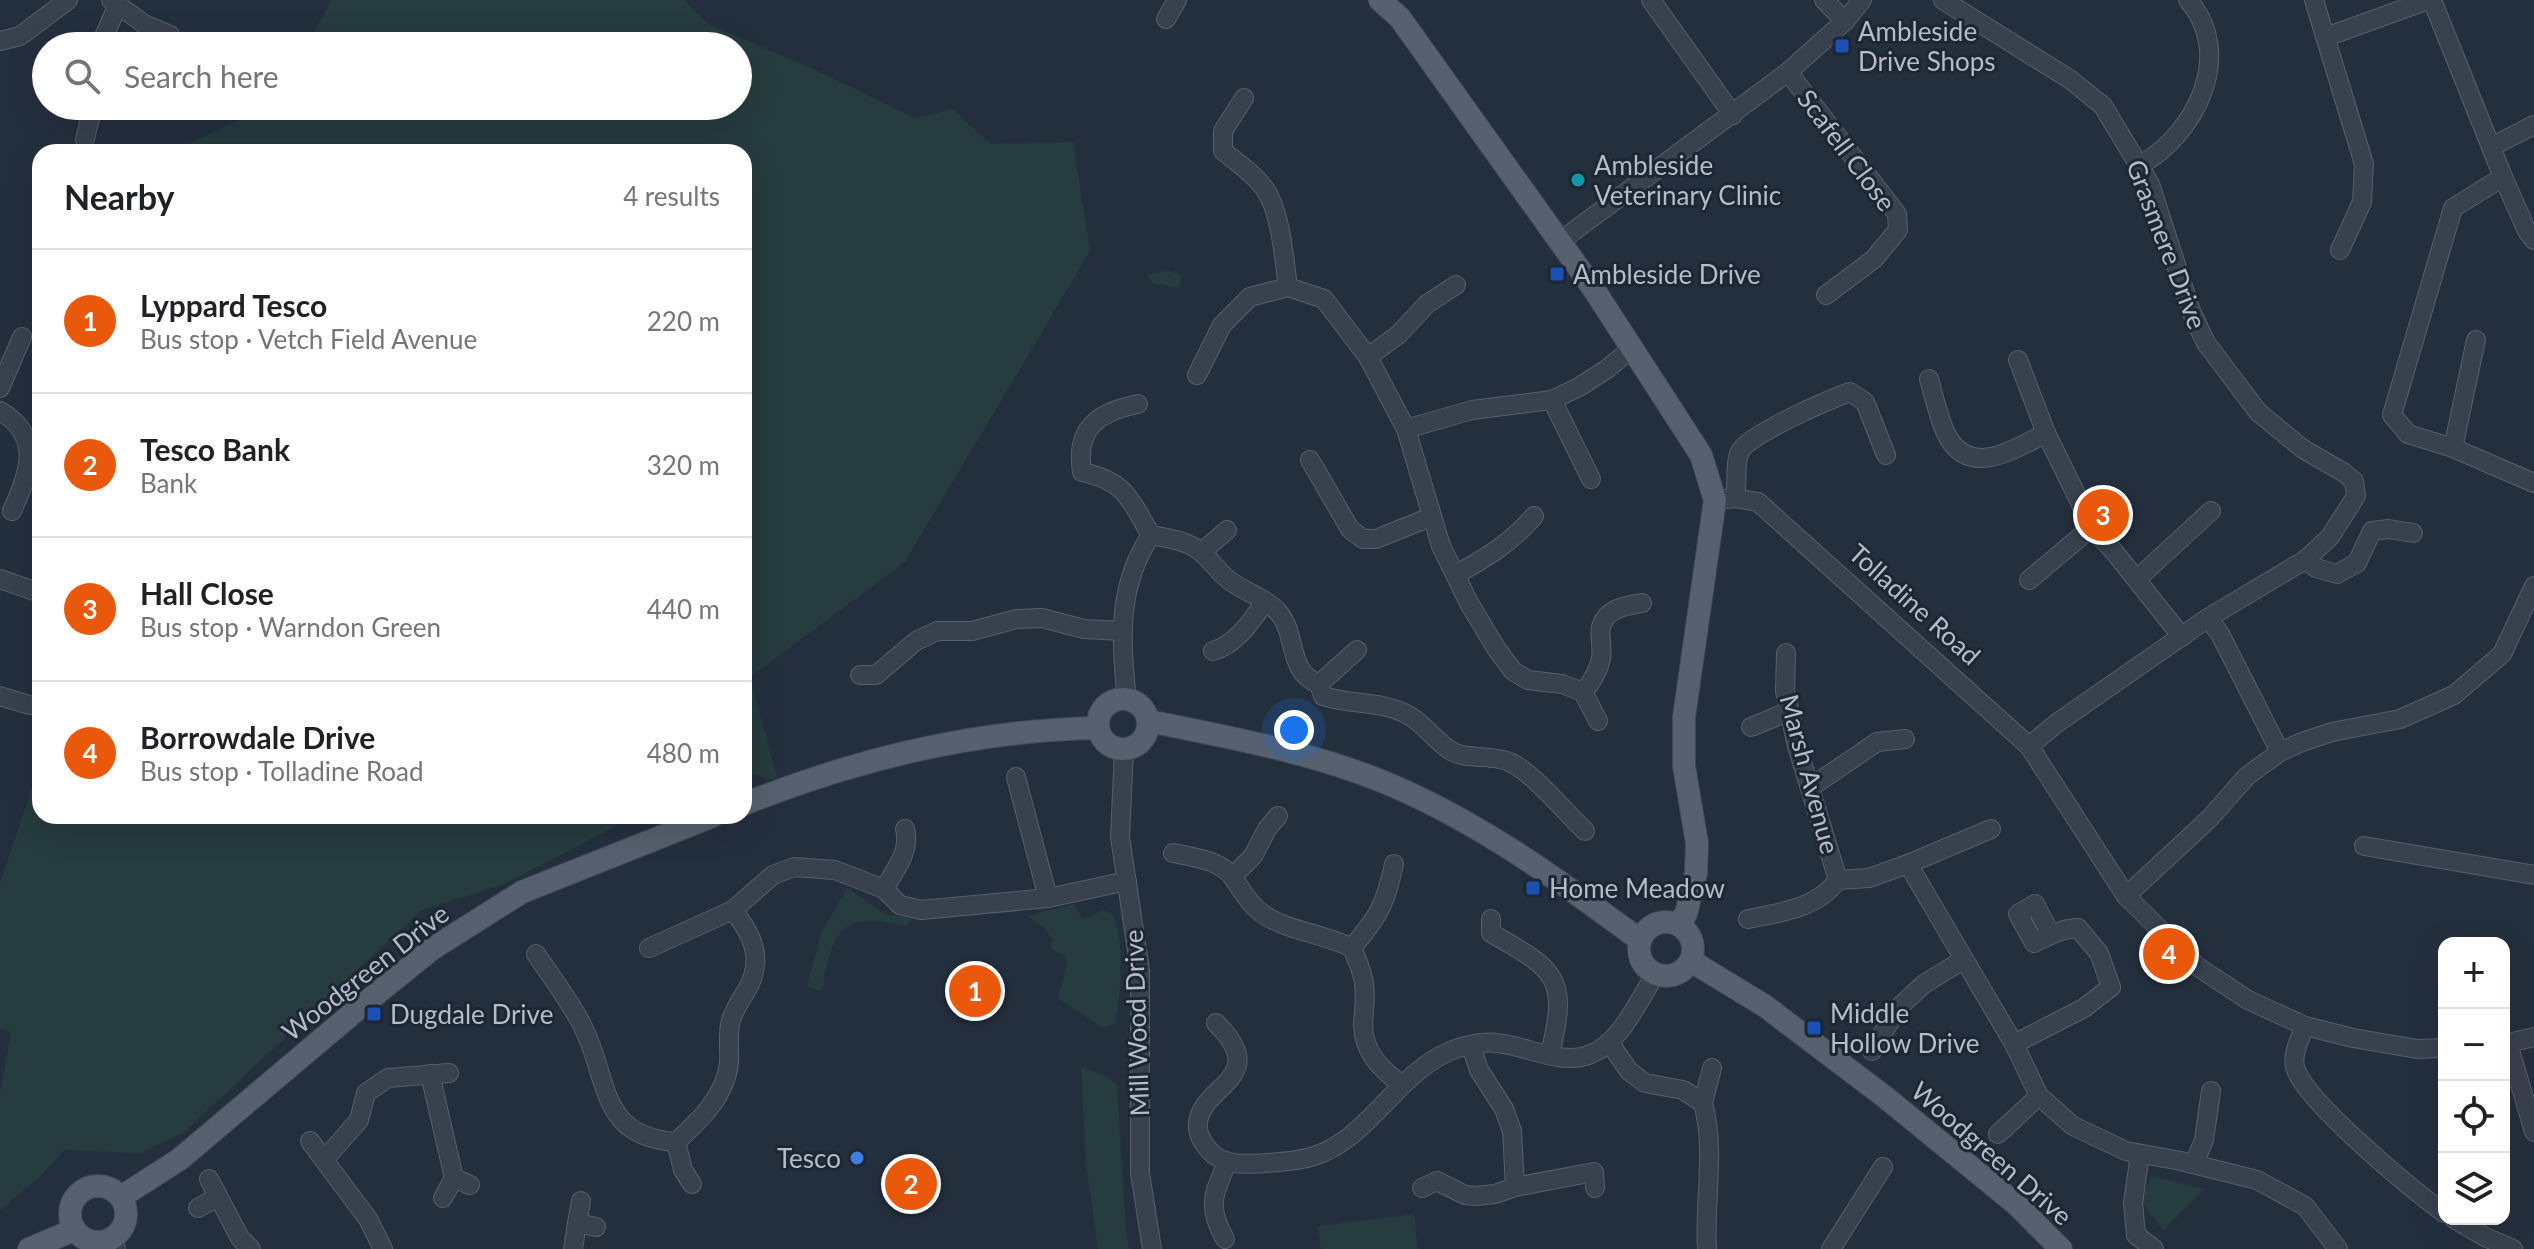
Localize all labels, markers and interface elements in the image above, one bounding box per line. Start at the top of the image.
place label: Ambleside Drive Shops [1858,15,1996,77]
search box [32,32,752,120]
marker: Ambleside Drive Shops [1833,37,1851,55]
icon: search [60,54,104,98]
text: Search here [124,58,279,94]
street label: Scafell Close [1791,83,1903,217]
place label: Ambleside Veterinary Clinic [1594,149,1781,211]
street label: Grasmere Drive [2120,155,2214,333]
marker: Ambleside Veterinary Clinic [1569,171,1587,189]
text: Nearby [64,176,175,217]
text: 4 results [623,180,720,212]
place label: Ambleside Drive [1573,258,1761,290]
marker: Ambleside Drive [1548,265,1566,283]
text: Lyppard Tesco [140,287,327,323]
text: 1 [82,305,98,337]
text: 220 m [647,305,720,337]
text: Bus stop · Vetch Field Avenue [140,323,477,355]
text: Tesco Bank [140,431,290,467]
text: 2 [82,449,98,481]
text: 320 m [647,449,720,481]
text: Bank [140,467,197,499]
pin: 3 [2077,485,2129,545]
street label: Tolladine Road [1843,537,1987,671]
text: Hall Close [140,575,274,611]
text: 3 [82,593,98,625]
text: 440 m [647,593,720,625]
text: Bus stop · Warndon Green [140,611,441,643]
street label: Marsh Avenue [1773,691,1847,857]
your location [1274,710,1314,750]
text: Borrowdale Drive [140,719,375,755]
text: 4 [82,737,98,769]
text: 480 m [647,737,720,769]
text: Bus stop · Tolladine Road [140,755,424,787]
place label: Home Meadow [1549,872,1725,904]
marker: Home Meadow [1524,879,1542,897]
street label: Woodgreen Drive [275,897,455,1047]
pin: 4 [2143,924,2195,984]
street label: Mill Wood Drive [1117,929,1155,1117]
map controls [2438,937,2510,1225]
button: + [2438,937,2510,1009]
pin: 1 [949,961,1001,1021]
place label: Middle Hollow Drive [1830,997,1980,1059]
place label: Dugdale Drive [390,998,553,1030]
marker: Dugdale Drive [365,1005,383,1023]
button: − [2438,1009,2510,1081]
marker: Middle Hollow Drive [1805,1019,1823,1037]
street label: Woodgreen Drive [1905,1074,2079,1232]
button: locate [2438,1081,2510,1153]
place label: Tesco [777,1142,841,1174]
marker: Tesco [848,1149,866,1167]
button: layers [2438,1153,2510,1225]
pin: 2 [885,1154,937,1214]

